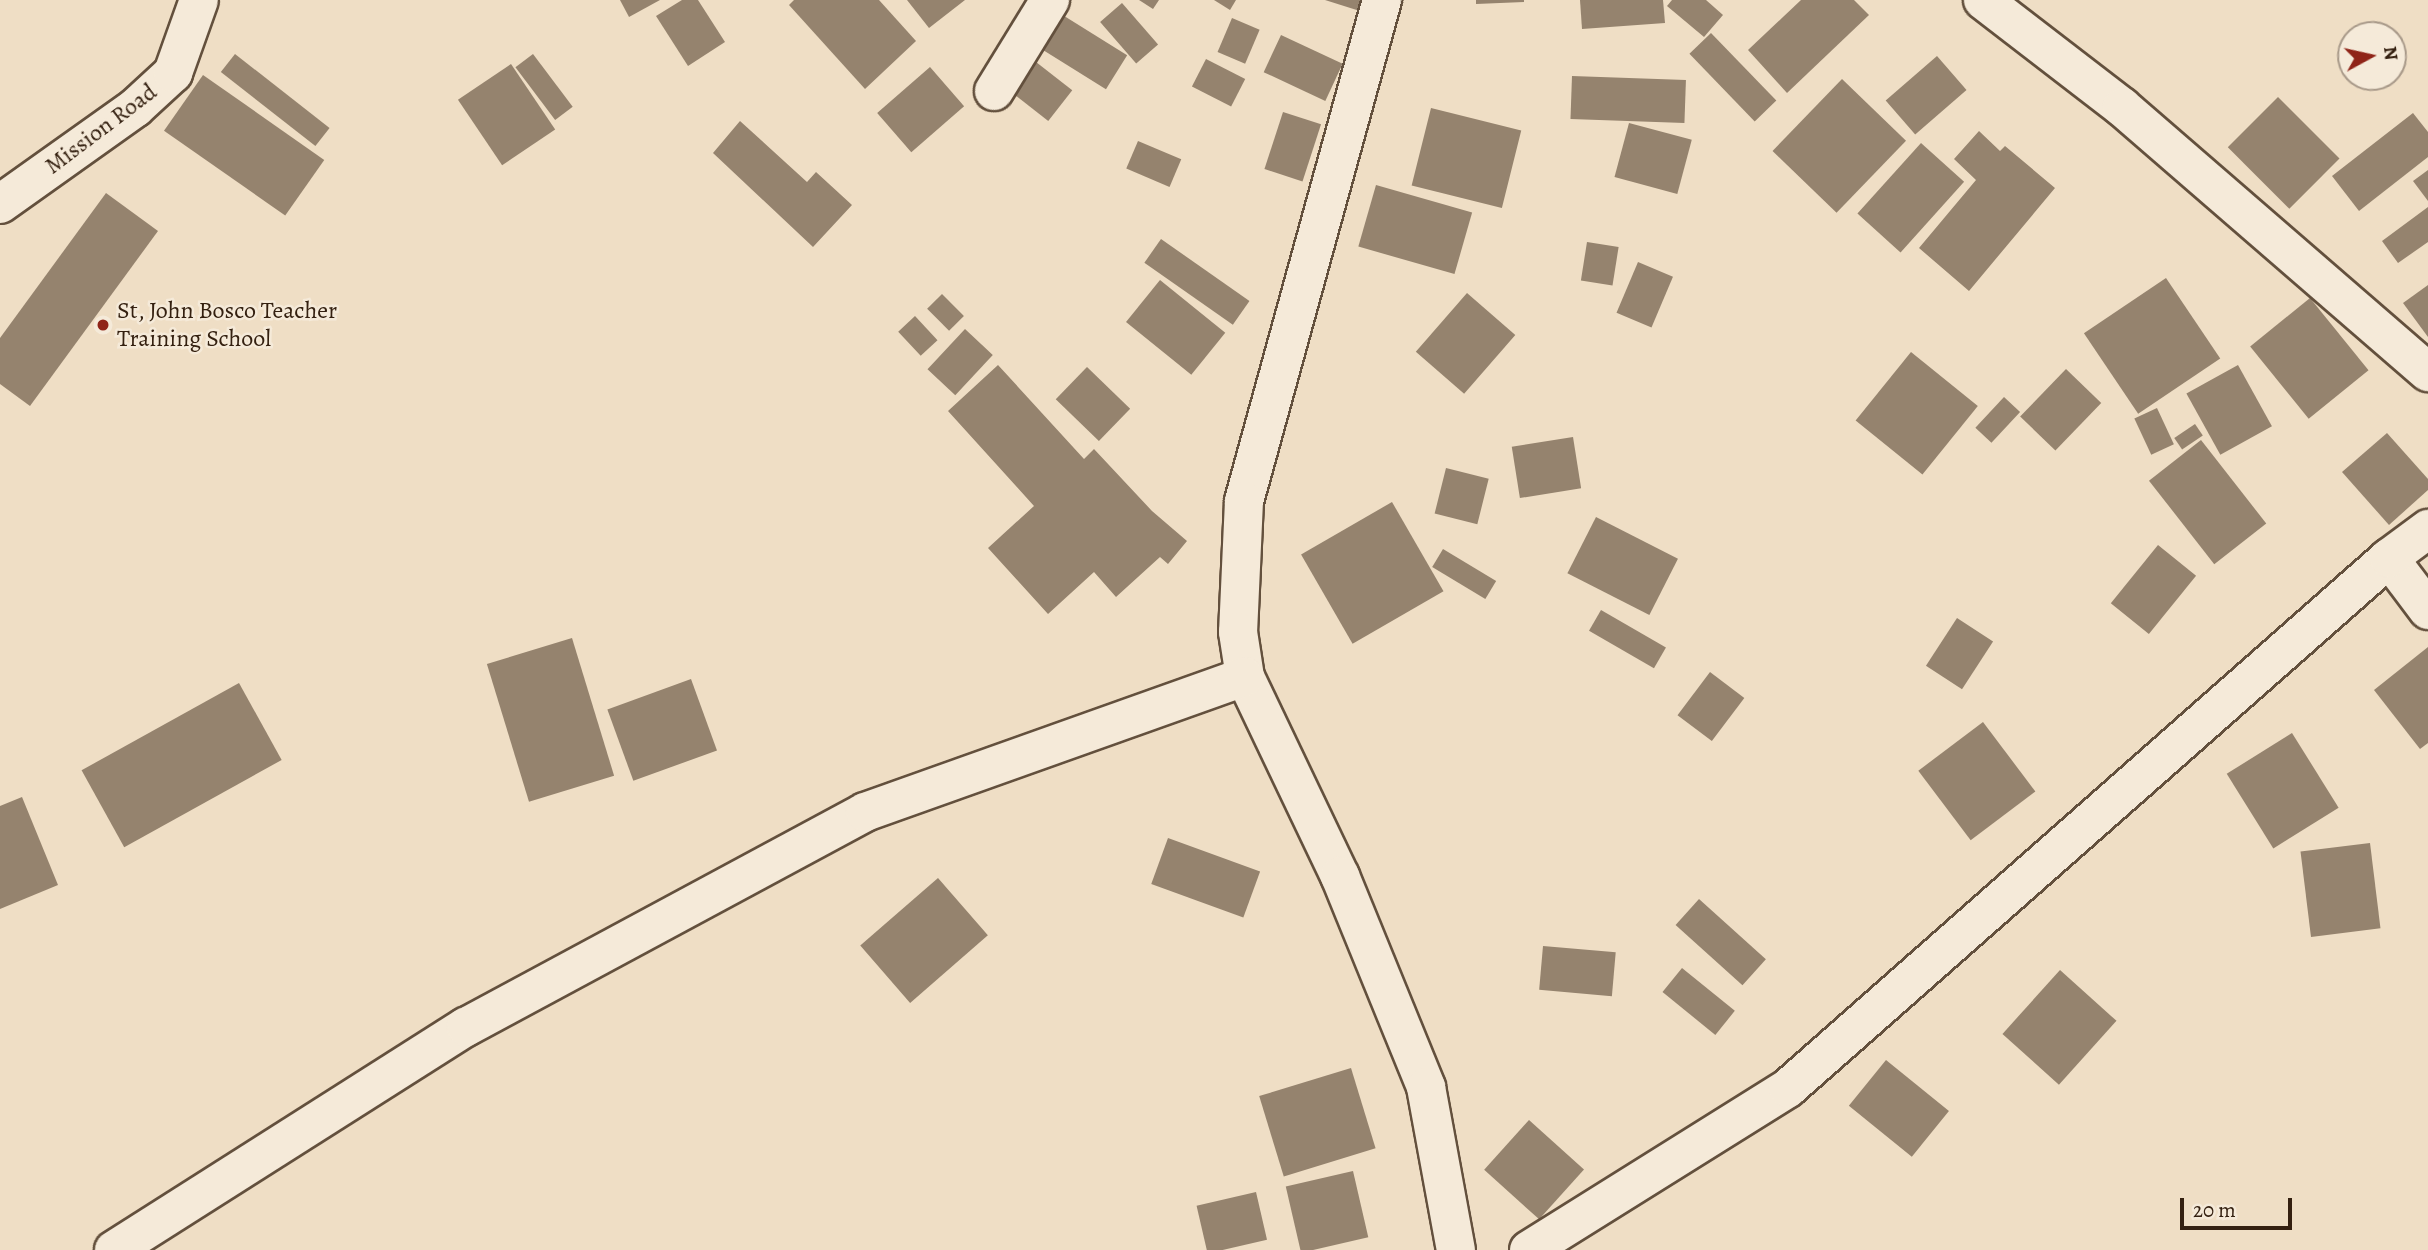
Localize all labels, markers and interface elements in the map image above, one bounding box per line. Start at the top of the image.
north arrow [2337,21,2407,91]
text: N [2377,45,2405,62]
street label: Mission Road [39,78,163,180]
place label: St, John Bosco Teacher Training School [117,297,338,353]
marker: St, John Bosco Teacher Training School [95,317,111,333]
scale bar [2183,1184,2295,1228]
text: 20 m [2193,1196,2236,1224]

